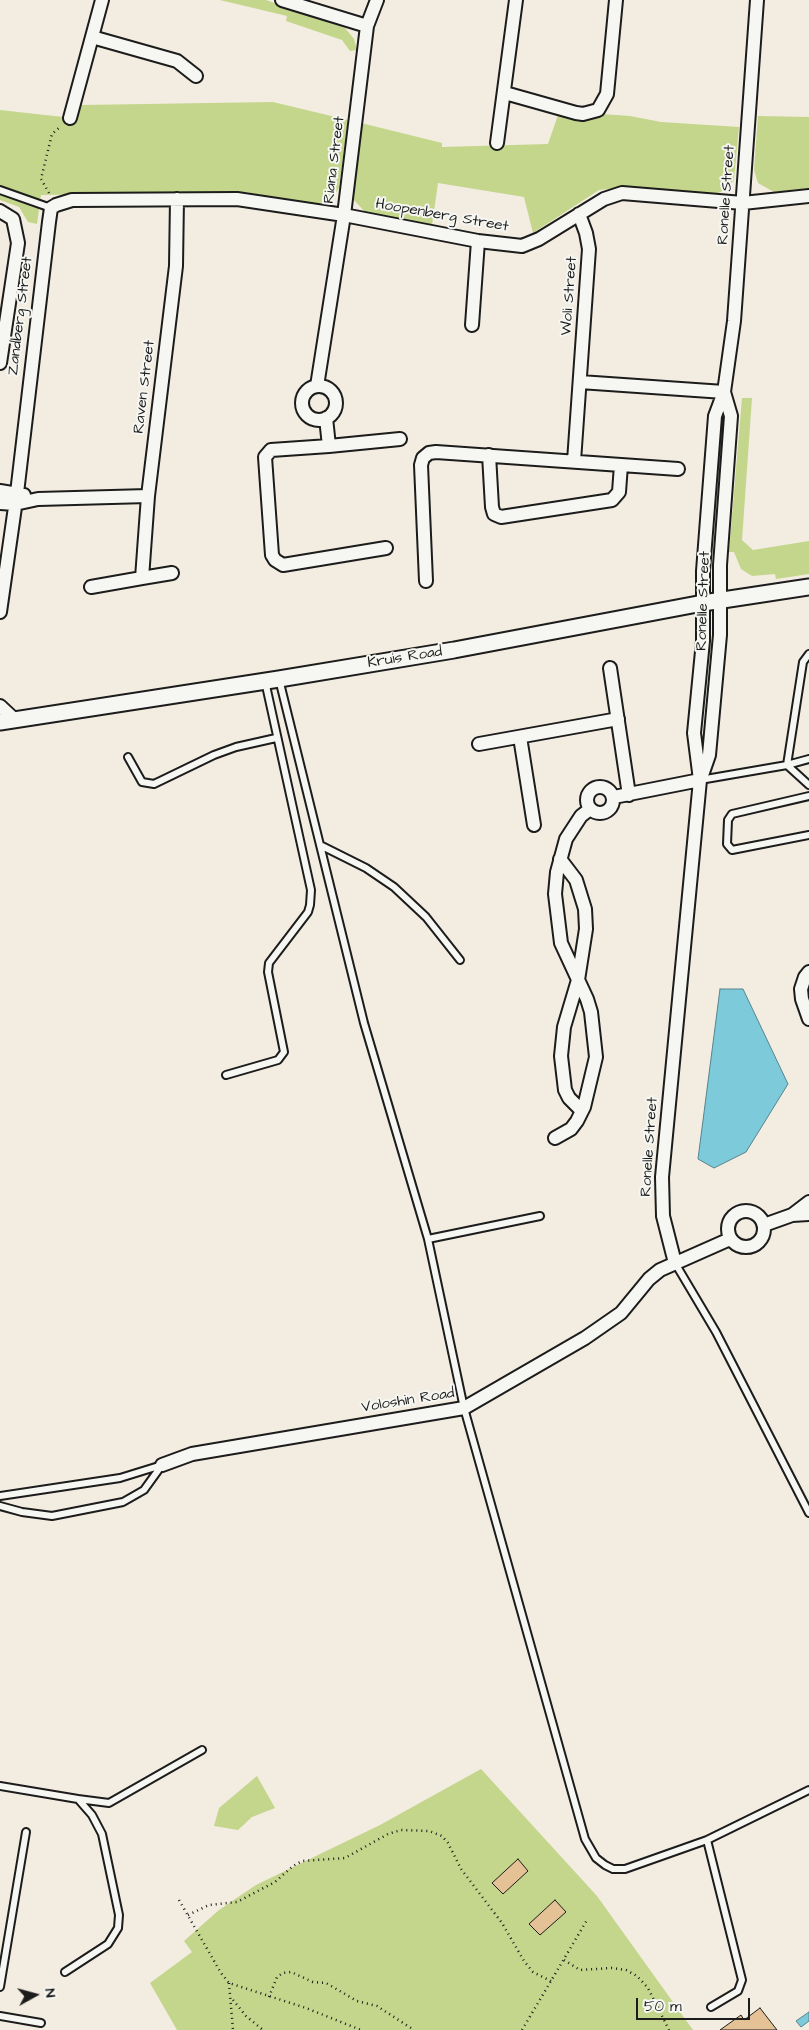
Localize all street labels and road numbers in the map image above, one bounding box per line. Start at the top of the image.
street label: Riana Street [321,115,349,205]
street label: Ronelle Street [715,145,739,245]
street label: Hoopenberg Street [374,195,510,237]
street label: Zandberg Street [5,256,37,376]
street label: Woli Street [558,256,582,336]
street label: Raven Street [130,339,160,435]
street label: Ronelle Street [693,551,715,651]
street label: Kruis Road [366,643,444,673]
street label: Ronelle Street [638,1097,662,1197]
street label: Voloshin Road [360,1385,456,1417]

